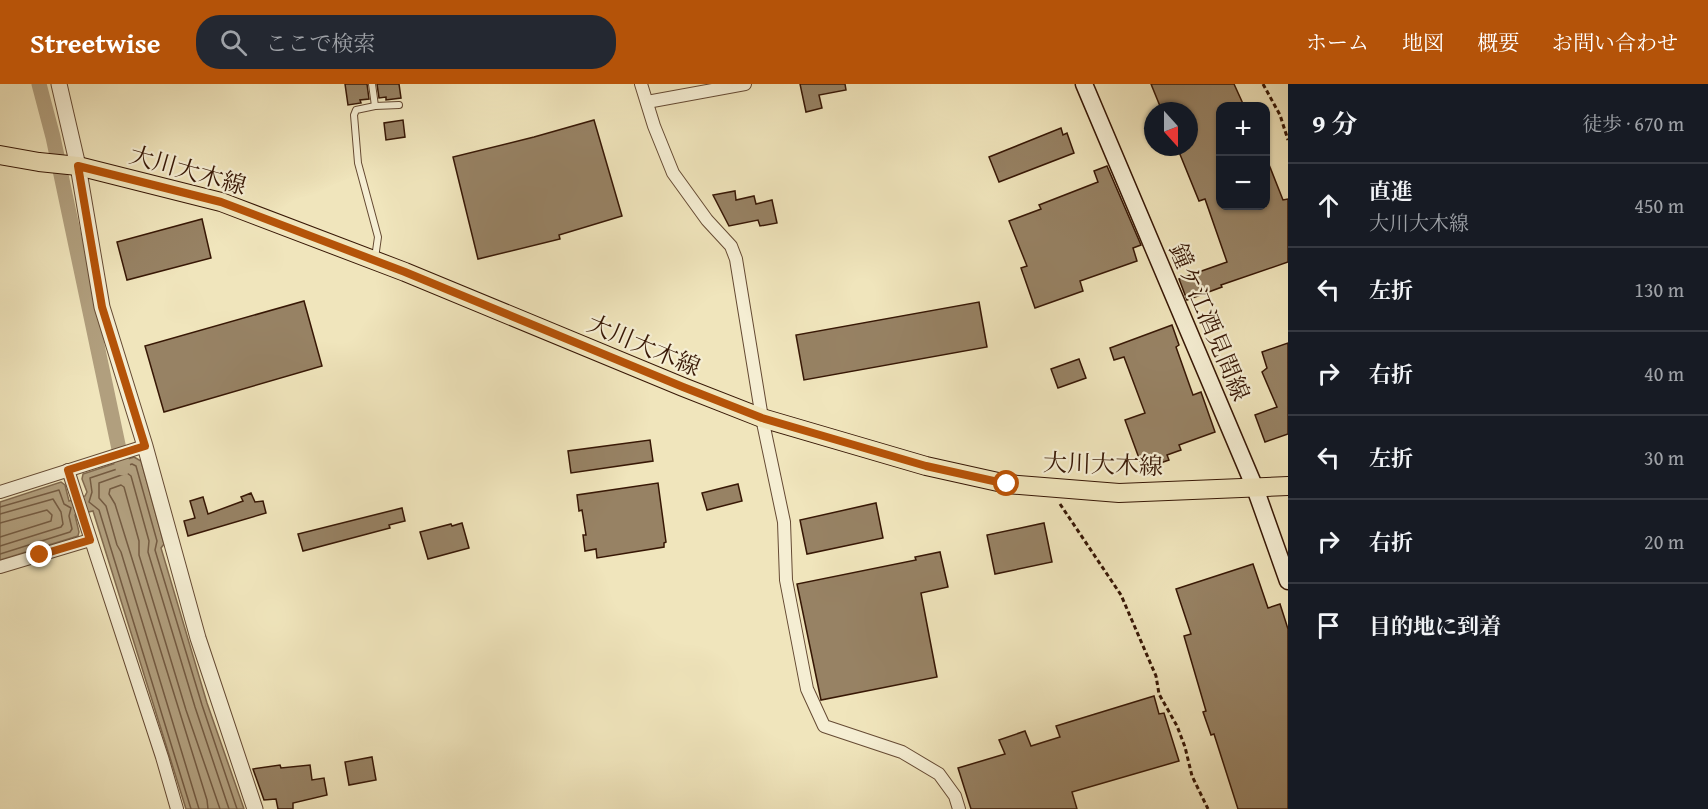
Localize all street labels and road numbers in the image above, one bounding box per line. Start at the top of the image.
street label: 大川大木線 [126,137,250,203]
street label: 鐘ケ江酒見間線 [1161,238,1259,406]
street label: 大川大木線 [582,305,706,385]
street label: 大川大木線 [1042,444,1164,484]

